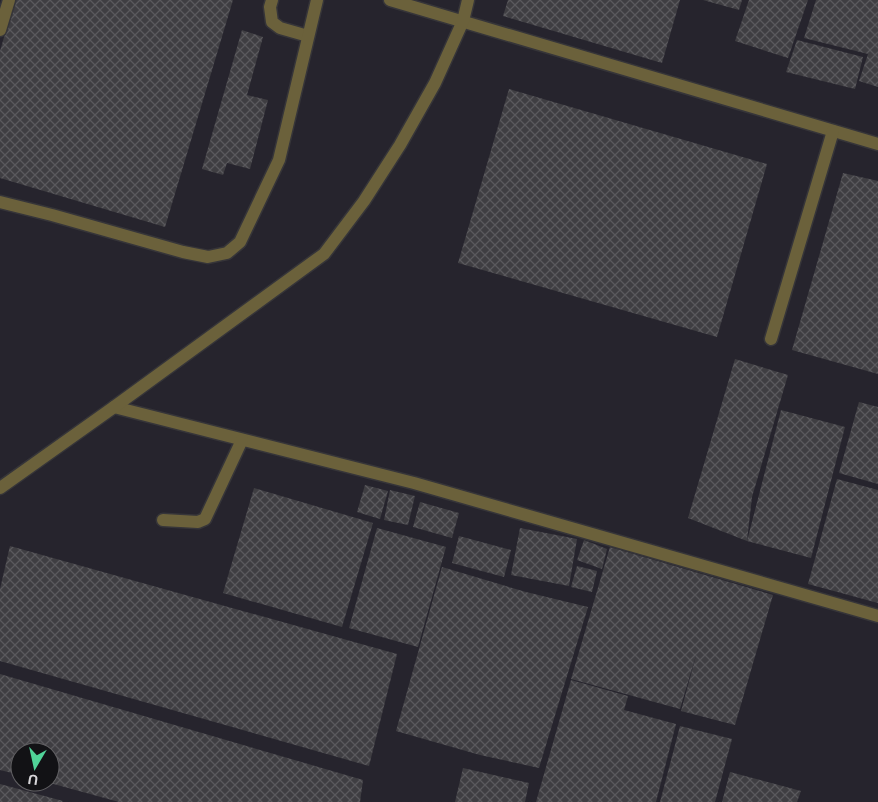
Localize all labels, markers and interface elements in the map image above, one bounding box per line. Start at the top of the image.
north arrow [10,742,60,792]
text: U [27,771,39,789]

